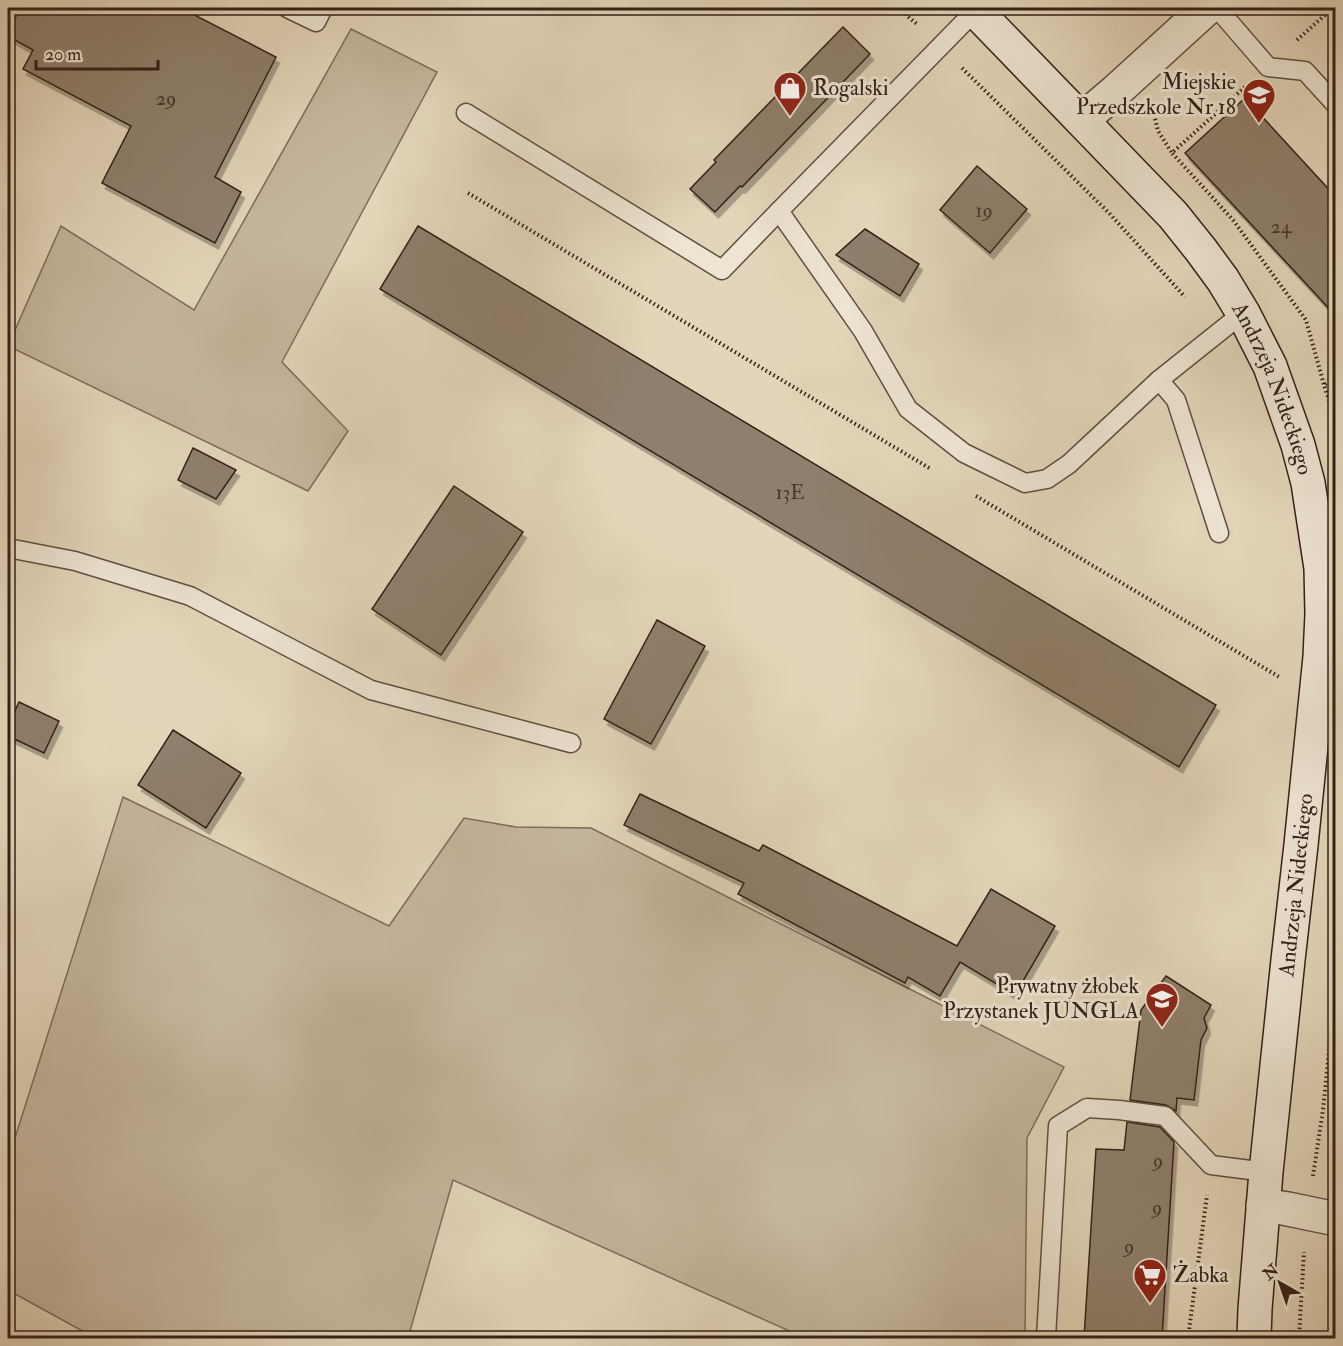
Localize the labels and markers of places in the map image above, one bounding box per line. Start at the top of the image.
place label: Miejskie Przedszkole Nr 18 [1076,68,1236,121]
shop icon: Rogalski [772,70,808,117]
place label: Rogalski [813,74,889,102]
school or university icon: Miejskie Przedszkole Nr 18 [1241,77,1277,124]
place label: Prywatny żłobek Przystanek JUNGLA [943,972,1139,1025]
school or university icon: Prywatny żłobek Przystanek JUNGLA [1144,981,1180,1028]
supermarket icon: Żabka [1132,1257,1168,1304]
place label: Żabka [1173,1260,1230,1289]

